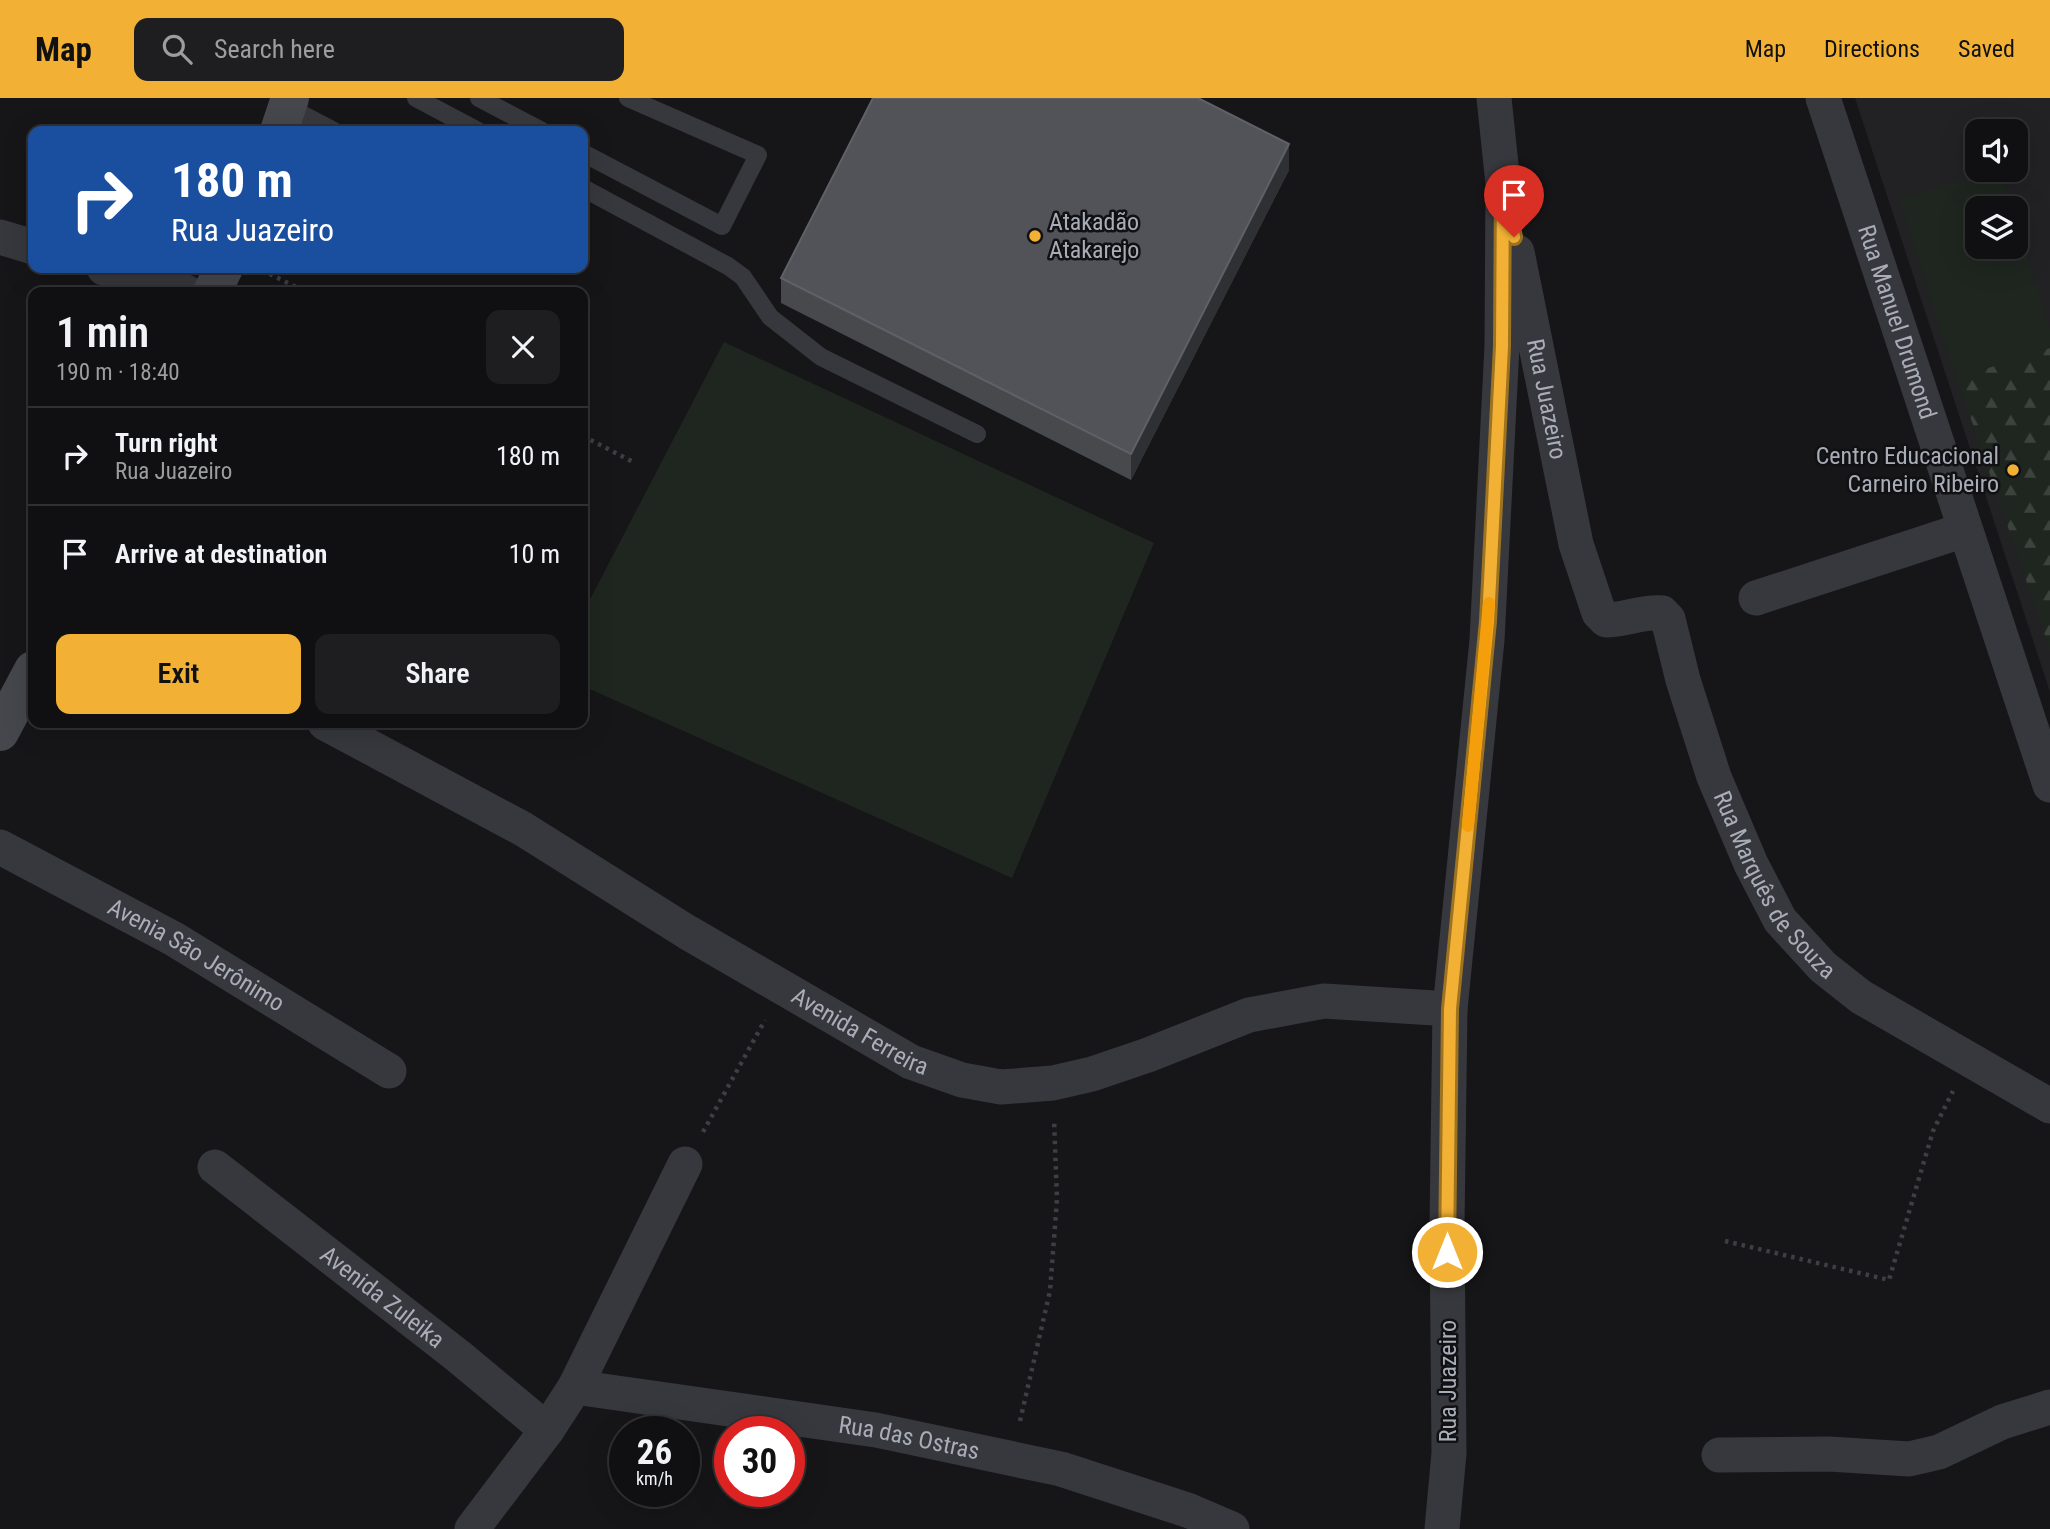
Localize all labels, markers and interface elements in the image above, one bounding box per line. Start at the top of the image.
search box [134,18,624,81]
text: Map [35,30,92,69]
icon: search [158,30,196,68]
text: Search here [214,34,335,64]
text: Map [1745,35,1786,63]
text: Directions [1824,35,1920,63]
text: Saved [1958,35,2015,63]
map controls [1965,119,2028,259]
button: sound [1965,119,2028,182]
text: 180 m [171,152,293,209]
icon: right [56,154,147,245]
pin [1484,165,1544,237]
icon: arrive [1495,176,1533,214]
button: layers [1965,196,2028,259]
place label: Atakadão Atakarejo [1049,208,1139,264]
text: Rua Juazeiro [171,211,334,249]
street label: Rua Manuel Drumond [1852,221,1942,423]
marker: Atakadão Atakarejo [1027,228,1043,244]
text: 1 min [56,308,149,357]
button: close [486,310,560,384]
street label: Rua Juazeiro [1521,336,1573,462]
text: 190 m · 18:40 [56,359,180,386]
text: Turn right [115,428,217,458]
icon: right [56,437,94,475]
text: 180 m [496,441,560,471]
place label: Centro Educacional Carneiro Ribeiro [1816,442,1999,498]
text: Rua Juazeiro [115,458,232,485]
marker: Centro Educacional Carneiro Ribeiro [2005,462,2021,478]
icon: arrive [56,535,94,573]
text: Arrive at destination [115,539,327,569]
text: 10 m [509,539,560,569]
button: Exit [56,634,301,714]
button: Share [315,634,560,714]
street label: Rua Marquês de Souza [1708,787,1841,985]
street label: Avenia São Jerônimo [103,893,290,1017]
street label: Avenida Ferreira [787,982,932,1081]
position arrow [1410,1215,1484,1289]
street label: Avenida Zuleika [315,1240,450,1354]
street label: Rua Juazeiro [1434,1320,1462,1442]
street label: Rua das Ostras [837,1411,982,1465]
speed limit sign: 30 [714,1416,805,1507]
text: 26 [637,1432,672,1473]
text: km/h [636,1468,673,1489]

